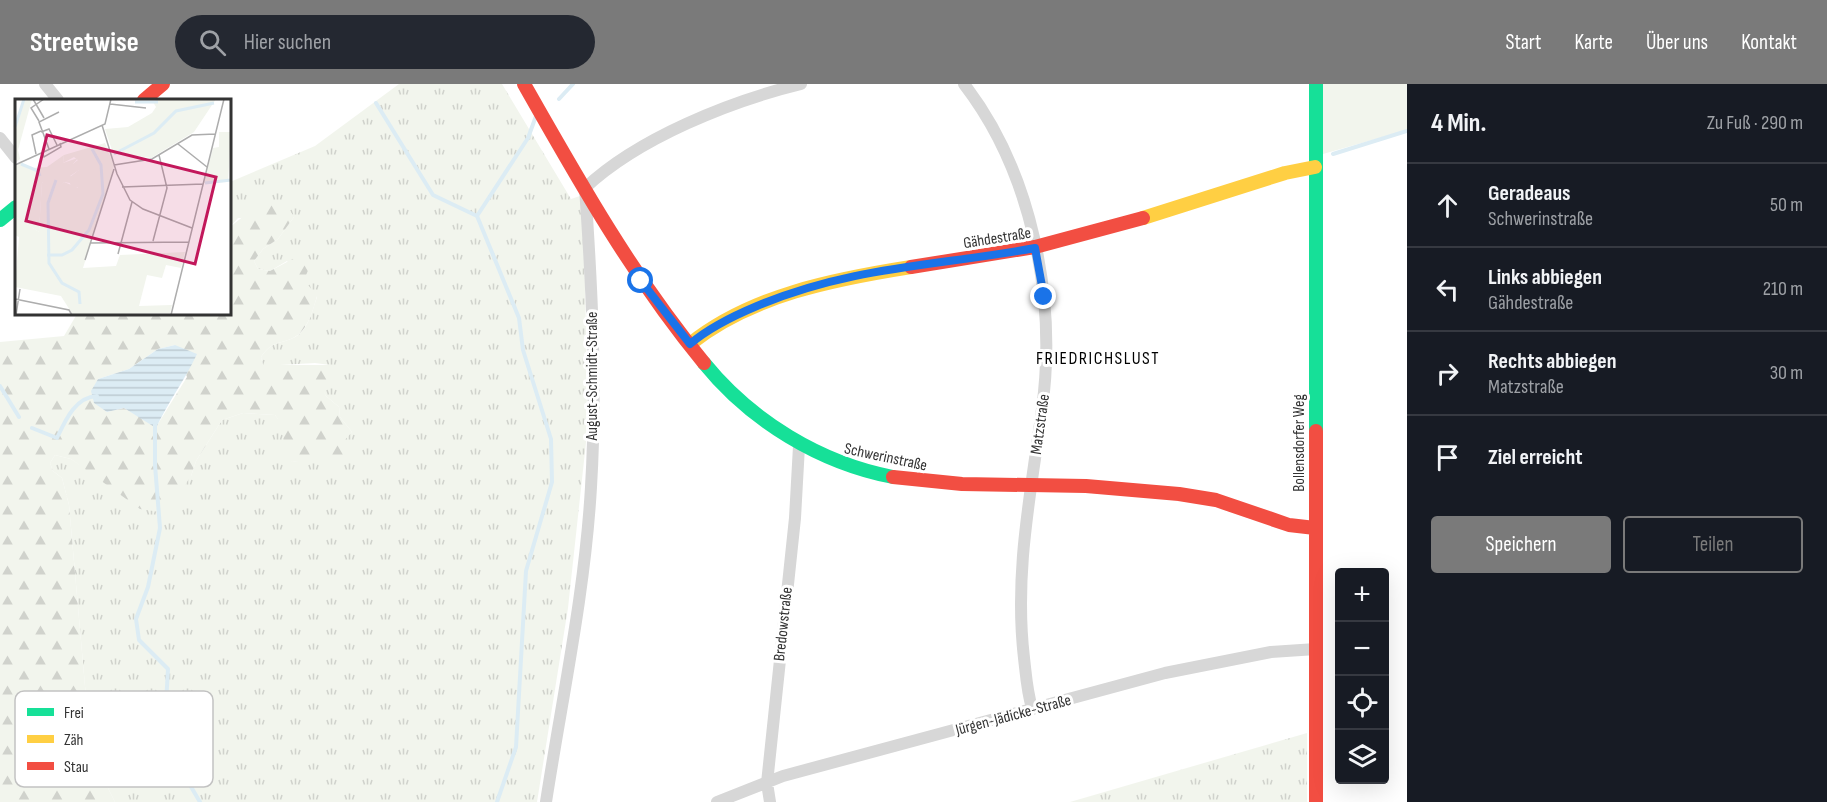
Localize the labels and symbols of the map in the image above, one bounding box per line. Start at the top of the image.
inset map [15,99,231,315]
street label: Gähdestraße [962,224,1032,253]
route start [627,267,653,293]
route end [1030,283,1056,309]
street label: August-Schmidt-Straße [583,312,602,442]
district label: FRIEDRICHSLUST [1036,348,1160,369]
street label: Matzstraße [1027,393,1054,456]
street label: Bollensdorfer Weg [1290,394,1309,492]
street label: Schwerinstraße [843,439,929,476]
street label: Bredowstraße [770,586,797,662]
legend [15,691,213,787]
street label: Jürgen-Jädicke-Straße [953,691,1073,740]
text: Frei [64,704,84,723]
text: Zäh [64,731,83,750]
text: Stau [64,758,89,777]

